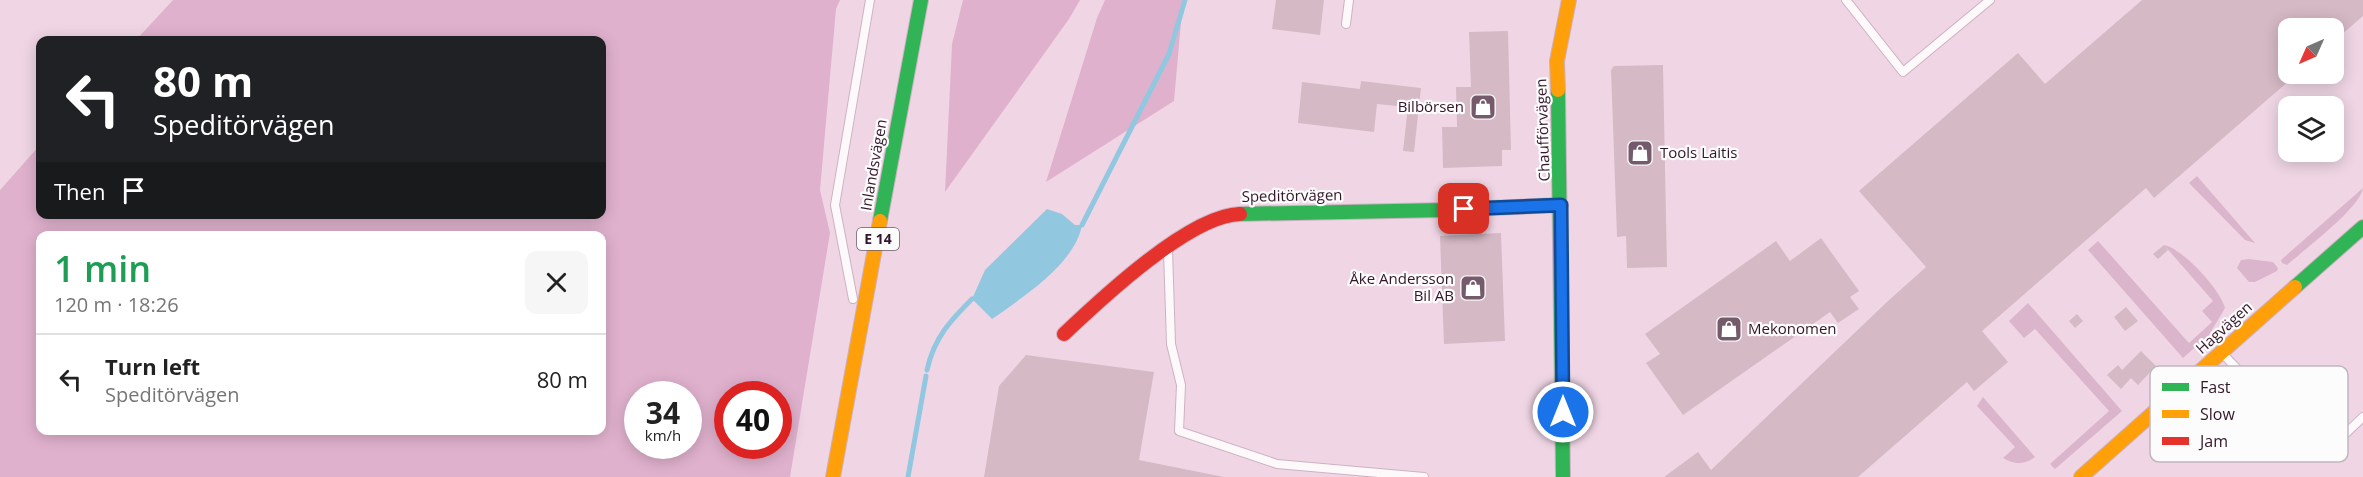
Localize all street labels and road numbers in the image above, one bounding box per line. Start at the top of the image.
street label: Chaufförvägen [1530,78,1554,182]
street label: Inlandsvägen [855,117,891,212]
street label: Speditörvägen [1241,184,1343,206]
road number: E 14 [857,228,899,250]
street label: Hagvägen [2191,297,2256,358]

